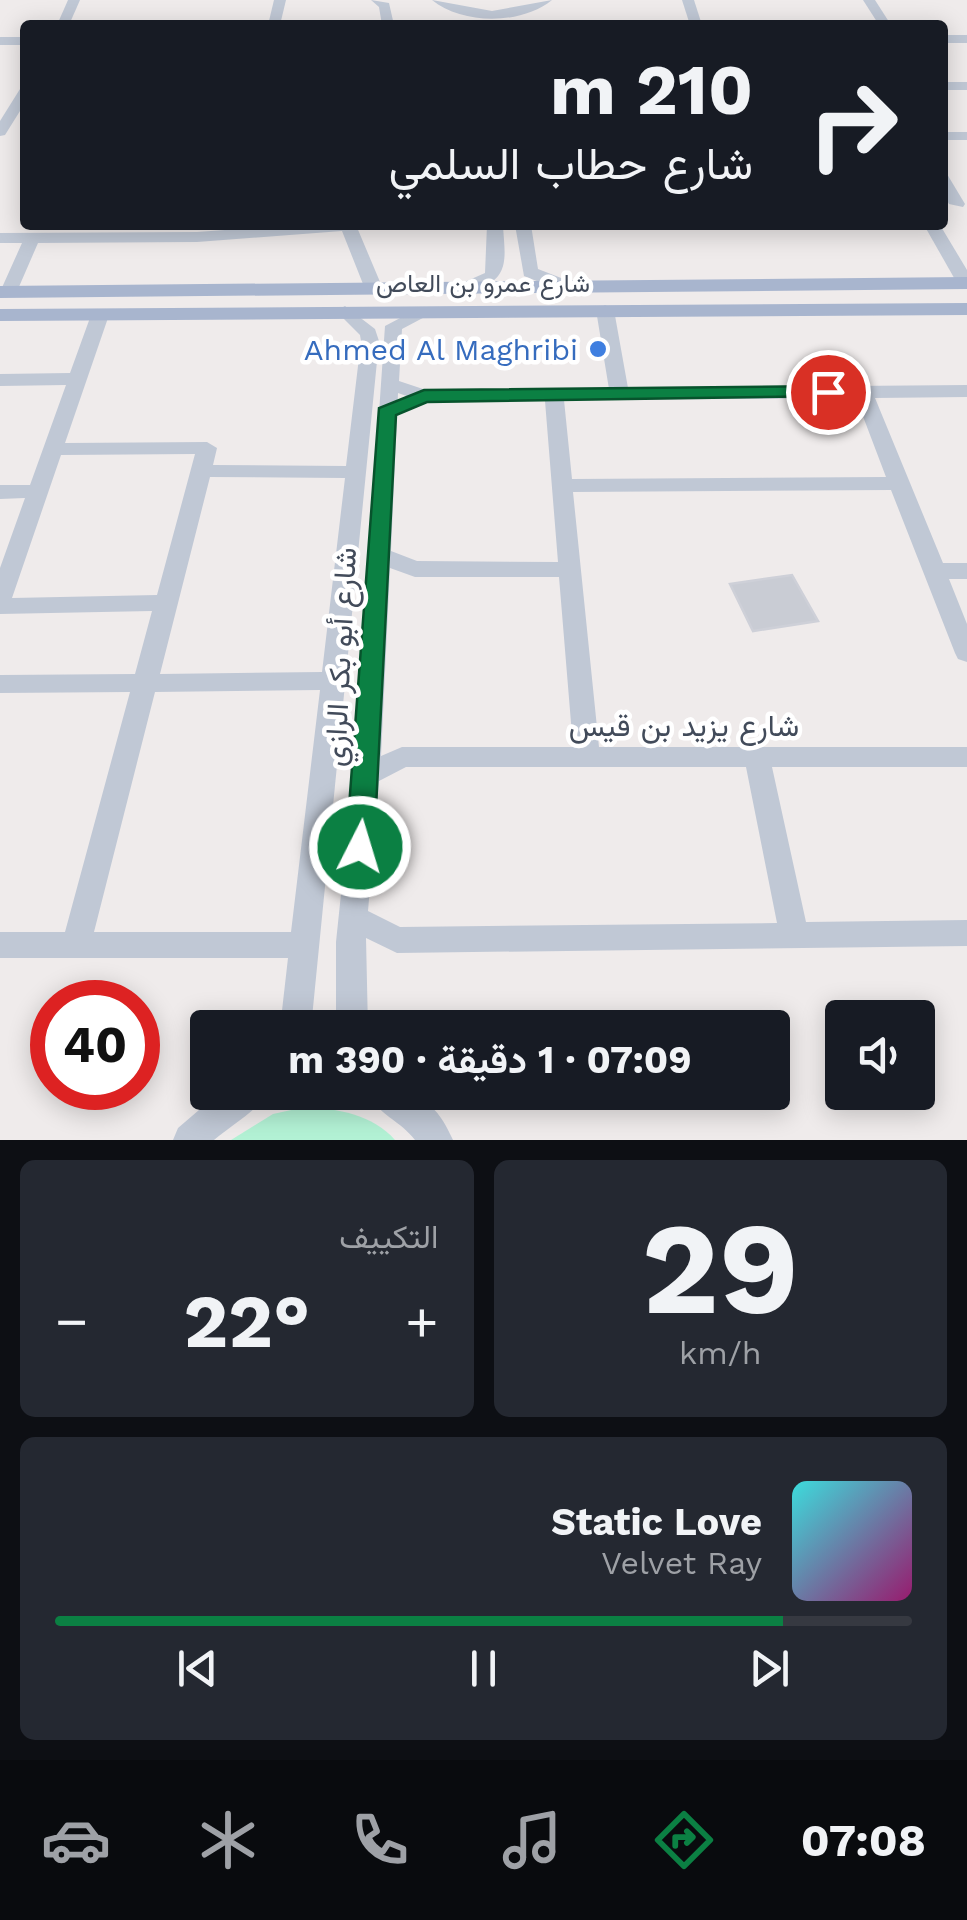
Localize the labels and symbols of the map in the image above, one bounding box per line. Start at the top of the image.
street label: شارع عمرو بن العاص [376,269,590,300]
place label: Ahmed Al Maghribi [304,332,578,367]
marker: Ahmed Al Maghribi [587,338,609,360]
pin [786,350,871,435]
street label: شارع أبو بكر الرازي [317,547,370,768]
street label: شارع يزيد بن قيس [569,708,799,746]
position arrow [308,795,412,899]
speed limit sign: 40 [30,980,160,1110]

